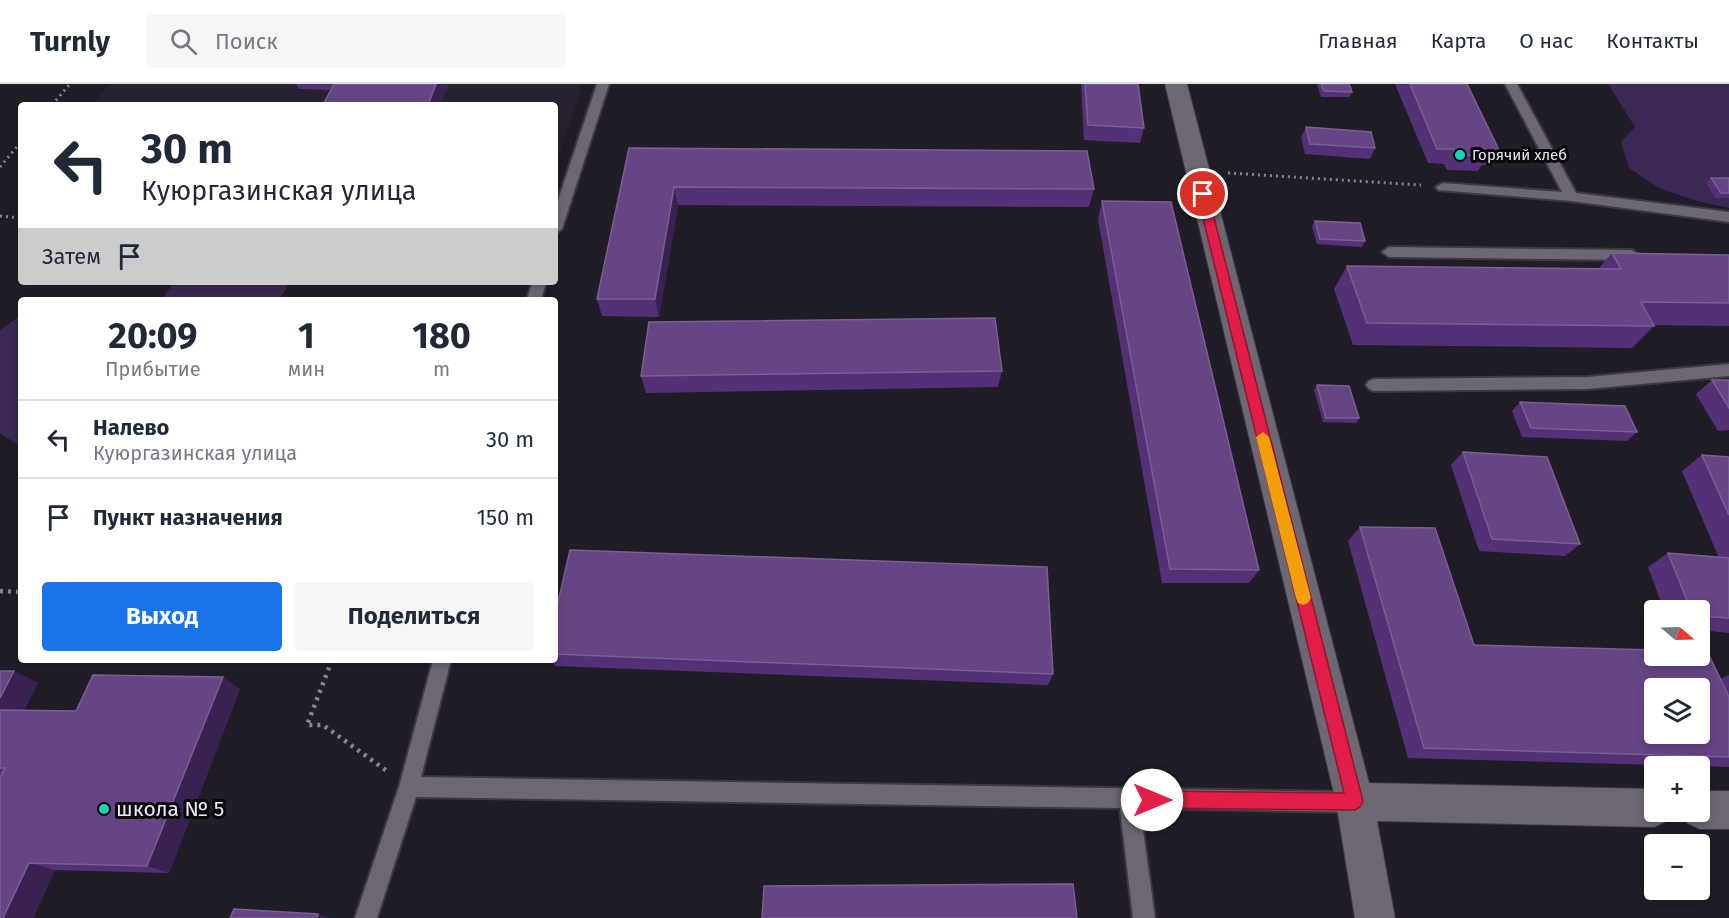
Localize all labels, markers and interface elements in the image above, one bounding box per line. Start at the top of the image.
search box [146,14,566,68]
text: Turnly [30,25,110,58]
icon: search [167,25,200,58]
text: Поиск [215,28,278,55]
text: Главная [1318,28,1398,54]
text: Карта [1431,28,1486,54]
text: О нас [1519,28,1573,54]
text: Контакты [1606,28,1699,54]
text: 30 m [141,124,233,174]
icon: left [42,126,120,204]
place label: Горячий хлеб [1472,146,1567,164]
marker: Горячий хлеб [1453,148,1467,162]
pin [1177,168,1228,219]
text: Куюргазинская улица [141,175,417,207]
icon: arrive [1186,177,1219,210]
icon: arrive [113,240,146,273]
text: Затем [42,243,101,270]
text: 20:09 [108,314,197,358]
text: 1 [298,314,315,358]
text: 180 [412,314,471,358]
text: Прибытие [105,357,201,381]
text: мин [288,357,325,381]
text: m [433,357,450,381]
text: Налево [93,414,169,441]
icon: left [42,423,75,456]
text: 30 m [486,426,534,453]
text: Куюргазинская улица [93,441,297,465]
icon: arrive [42,501,75,534]
text: Пункт назначения [93,504,283,531]
text: 150 m [476,504,534,531]
button: Выход [42,582,282,651]
button: Поделиться [294,582,534,651]
north arrow [1644,600,1710,666]
map controls [1644,600,1710,900]
button: layers [1644,678,1710,744]
button: + [1644,756,1710,822]
position arrow [1120,768,1184,832]
place label: школа № 5 [116,796,224,822]
marker: школа № 5 [97,802,111,816]
button: − [1644,834,1710,900]

